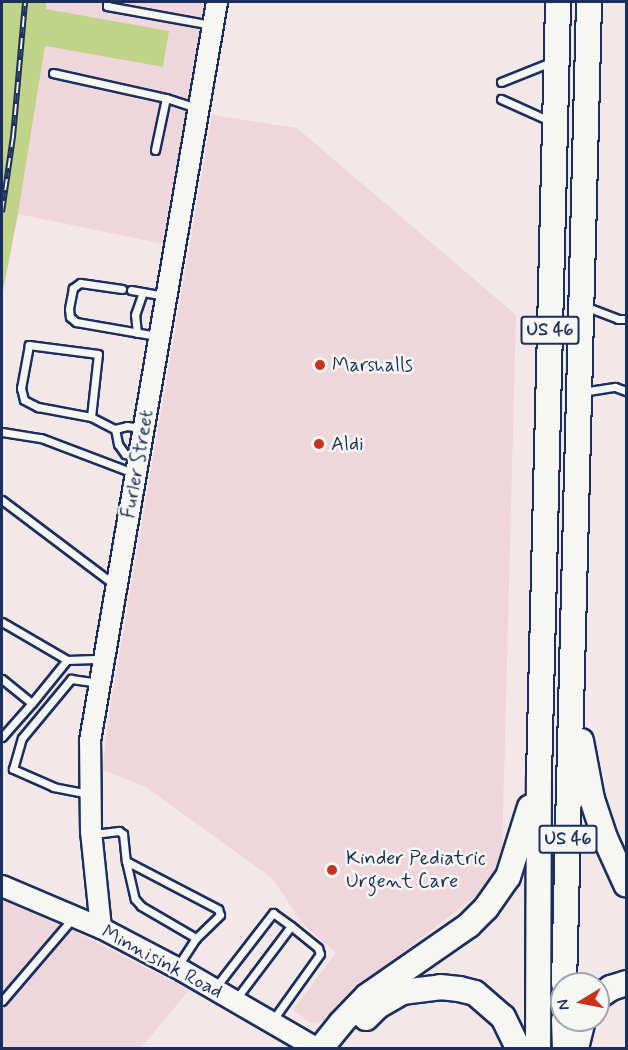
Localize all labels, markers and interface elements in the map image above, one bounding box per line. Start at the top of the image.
road number: US 46 [520,315,580,345]
place label: Marshalls [332,353,413,377]
marker: Marshalls [313,358,327,372]
street label: Furler Street [116,406,160,522]
place label: Aldi [331,432,364,456]
marker: Aldi [312,437,326,451]
road number: US 46 [538,824,598,854]
place label: Kinder Pediatric Urgent Care [346,846,486,893]
marker: Kinder Pediatric Urgent Care [323,861,341,879]
street label: Minnisink Road [97,920,227,1004]
north arrow [550,972,610,1032]
text: N [552,998,575,1012]

